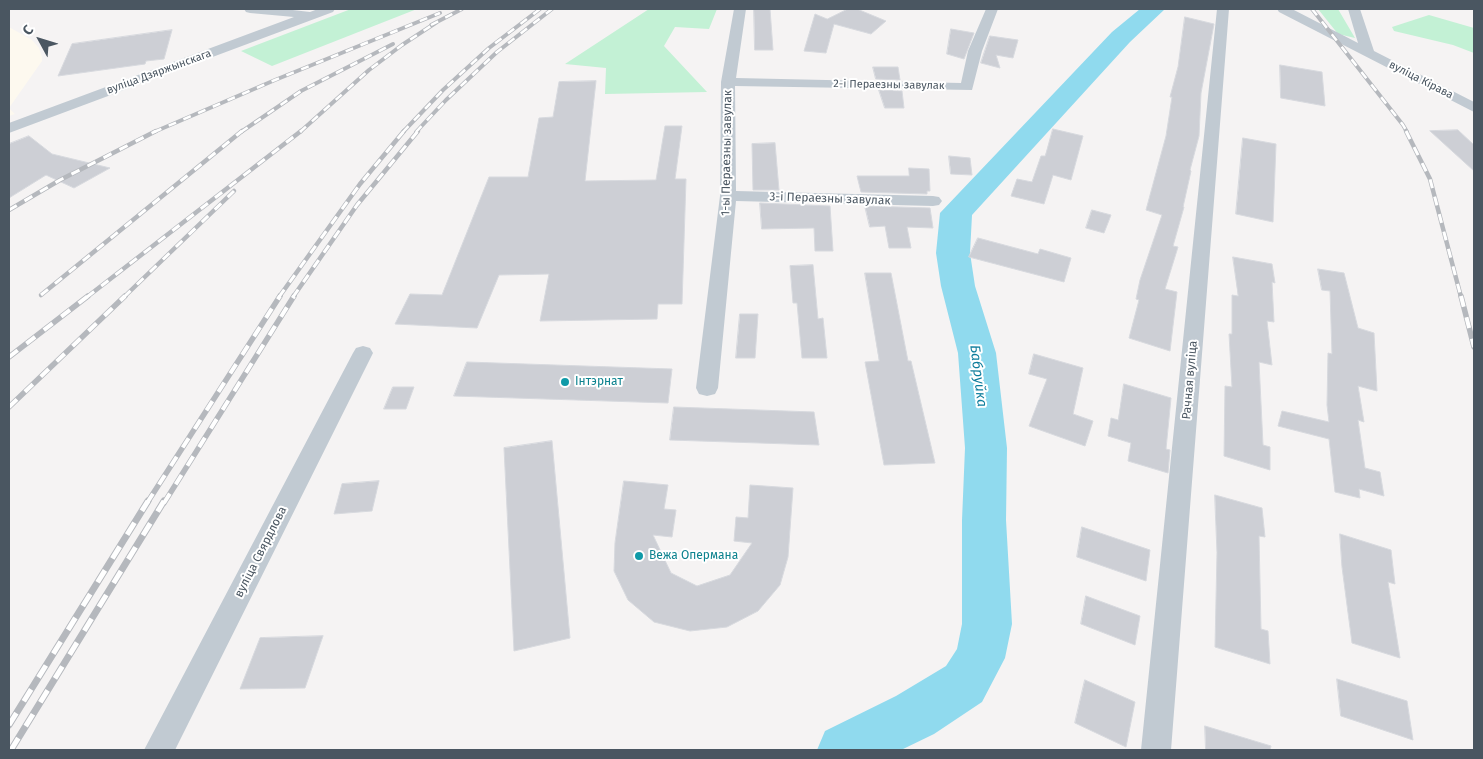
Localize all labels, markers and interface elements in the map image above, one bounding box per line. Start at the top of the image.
north arrow [15,15,65,65]
text: С [19,22,37,39]
street label: вуліца Дзяржынскага [105,47,213,97]
street label: вуліца Кірава [1387,58,1455,102]
street label: 2-і Пераезны завулак [833,77,945,93]
street label: 1-ы Пераезны завулак [719,90,735,216]
street label: 3-і Пераезны завулак [769,190,891,208]
street label: Рачная вуліца [1179,340,1201,420]
water label: Бабруйка [966,344,990,408]
place label: Інтэрнат [575,375,623,389]
marker: Інтэрнат [559,376,571,388]
street label: вуліца Свярдлова [232,504,290,600]
place label: Вежа Опермана [649,549,738,563]
marker: Вежа Опермана [633,550,645,562]

